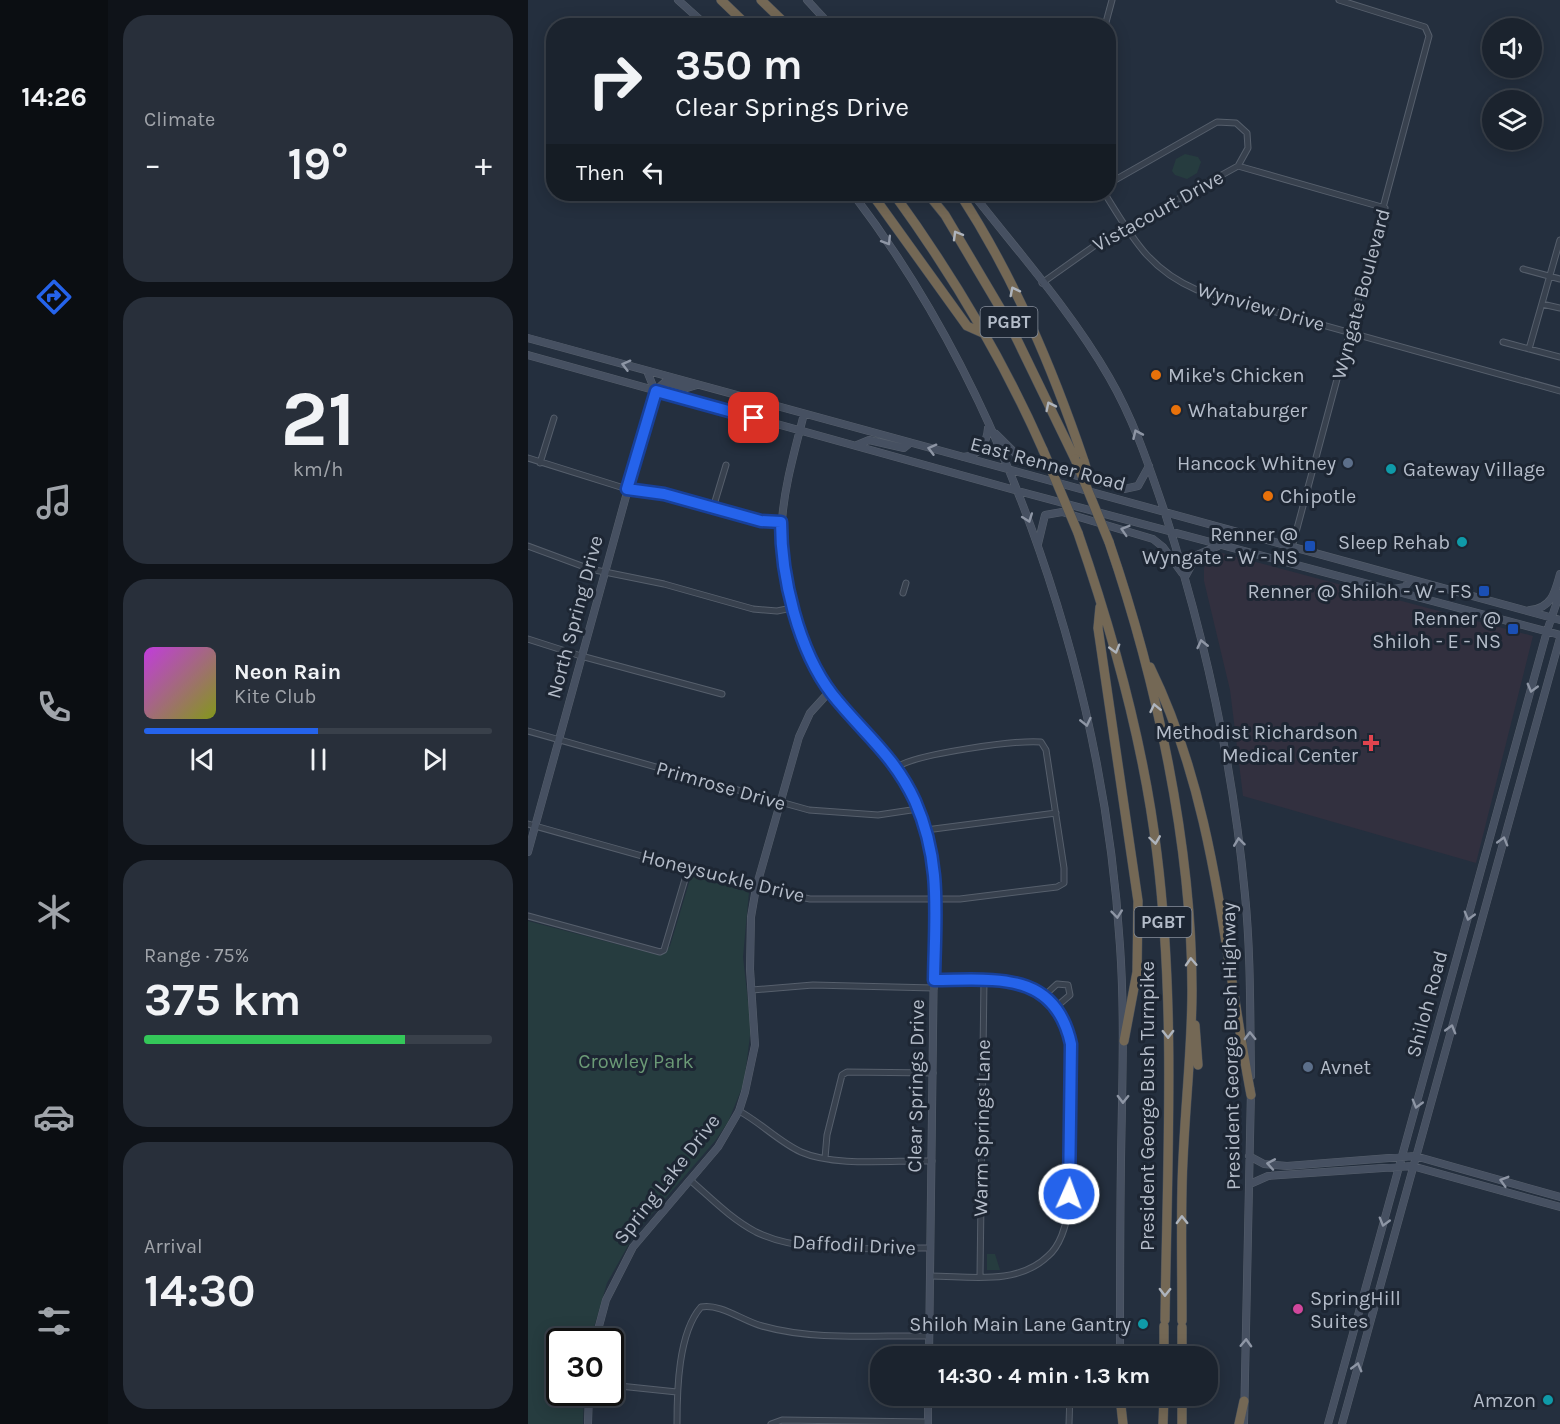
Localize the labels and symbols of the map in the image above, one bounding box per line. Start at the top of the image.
street label: Vistacourt Drive [1089,166,1227,256]
street label: Wyngate Boulevard [1327,206,1395,382]
one-way arrow [953,231,964,241]
one-way arrow [880,235,892,245]
street label: Wynview Drive [1195,278,1327,336]
one-way arrow [1010,286,1022,297]
road number: PGBT [980,307,1038,337]
one-way arrow [621,360,632,372]
place label: Mike's Chicken [1168,364,1305,387]
marker: Mike's Chicken [1149,368,1163,382]
pin [728,392,779,443]
place label: Whataburger [1188,399,1308,422]
one-way arrow [1045,402,1057,413]
marker: Whataburger [1169,403,1183,417]
one-way arrow [1133,429,1145,440]
street label: East Renner Road [968,432,1128,496]
one-way arrow [927,444,938,456]
place label: Hancock Whitney [1177,452,1336,475]
marker: Hancock Whitney [1341,456,1355,470]
place label: Gateway Village [1403,458,1545,481]
marker: Gateway Village [1384,462,1398,476]
place label: Chipotle [1280,485,1356,508]
marker: Chipotle [1261,489,1275,503]
one-way arrow [1020,512,1033,522]
place label: Renner @ Wyngate - W - NS [1142,523,1298,569]
one-way arrow [1120,525,1131,537]
place label: Sleep Rehab [1338,531,1450,554]
street label: North Spring Drive [542,533,608,701]
marker: Sleep Rehab [1455,535,1469,549]
marker: Renner @ Wyngate - W - NS [1303,539,1317,553]
place label: Renner @ Shiloh - W - FS [1247,580,1472,603]
marker: Renner @ Shiloh - W - FS [1477,584,1491,598]
place label: Renner @ Shiloh - E - NS [1372,607,1501,653]
marker: Renner @ Shiloh - E - NS [1506,622,1520,636]
one-way arrow [1196,639,1209,649]
one-way arrow [1107,644,1120,654]
one-way arrow [1527,683,1540,693]
one-way arrow [1149,703,1162,713]
one-way arrow [1079,717,1092,727]
place label: Methodist Richardson Medical Center [1155,721,1359,767]
marker: Methodist Richardson Medical Center [1362,734,1380,752]
street label: Primrose Drive [654,757,788,815]
one-way arrow [1149,835,1161,844]
one-way arrow [1496,836,1508,847]
one-way arrow [1233,837,1245,846]
street label: Honeysuckle Drive [639,845,807,907]
street label: President George Bush Highway [1217,902,1245,1190]
road number: PGBT [1134,907,1192,937]
one-way arrow [1110,910,1123,919]
one-way arrow [1464,910,1476,921]
street label: Shiloh Road [1402,948,1452,1060]
one-way arrow [1185,958,1197,967]
street label: President George Bush Turnpike [1136,961,1159,1251]
street label: Clear Springs Drive [903,999,929,1173]
one-way arrow [1443,1024,1456,1034]
one-way arrow [1162,1029,1174,1038]
one-way arrow [1244,1032,1256,1041]
street label: Warm Springs Lane [969,1039,995,1217]
park label: Crowley Park [578,1050,694,1073]
place label: Avnet [1320,1056,1371,1079]
marker: Avnet [1301,1060,1315,1074]
one-way arrow [1116,1095,1129,1104]
one-way arrow [1412,1098,1424,1109]
street label: Spring Lake Drive [609,1109,725,1249]
one-way arrow [1266,1158,1276,1171]
position arrow [1037,1162,1101,1226]
one-way arrow [1499,1176,1510,1188]
one-way arrow [1176,1216,1188,1225]
one-way arrow [1379,1217,1391,1227]
street label: Daffodil Drive [792,1230,916,1260]
one-way arrow [1159,1287,1171,1296]
place label: SpringHill Suites [1310,1287,1401,1333]
marker: SpringHill Suites [1291,1302,1305,1316]
place label: Shiloh Main Lane Gantry [909,1313,1131,1336]
marker: Shiloh Main Lane Gantry [1136,1317,1150,1331]
speed limit sign: 30 [546,1328,624,1406]
one-way arrow [1239,1338,1252,1347]
one-way arrow [1350,1363,1363,1373]
place label: Amzon [1473,1389,1536,1412]
marker: Amzon [1541,1393,1555,1407]

